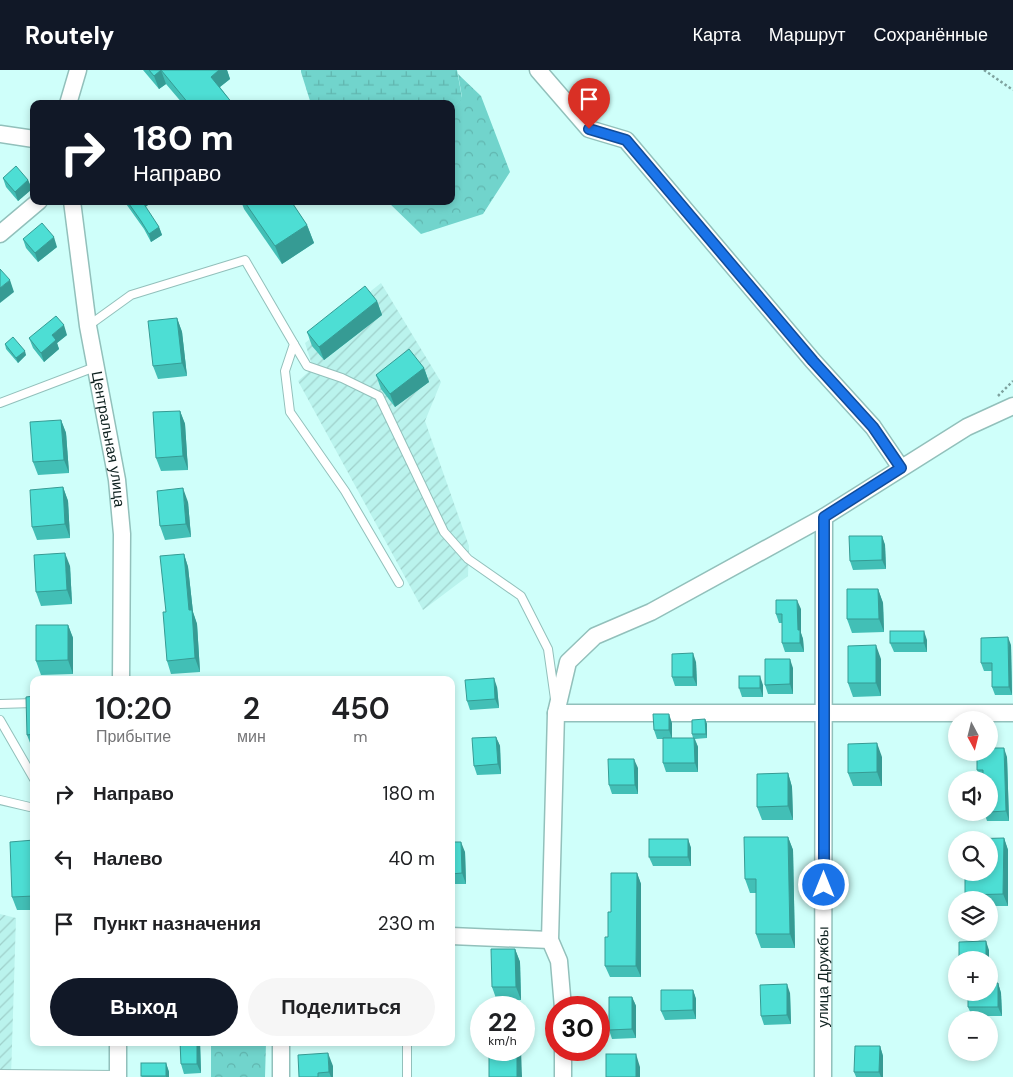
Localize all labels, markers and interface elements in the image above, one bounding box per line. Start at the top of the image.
text: Routely [25,20,114,51]
text: Карта [693,23,741,47]
text: Маршрут [769,23,845,47]
text: Сохранённые [873,23,988,47]
pin [568,78,610,129]
icon: arrive [575,85,603,113]
text: 180 m [133,115,234,161]
icon: right [50,120,115,185]
text: Направо [133,159,221,188]
street label: Центральная улица [87,369,130,509]
text: 10:20 [95,689,172,728]
text: 2 [243,689,260,728]
text: 450 [331,689,390,728]
north arrow [948,711,998,761]
map controls [948,711,998,1061]
text: Прибытие [96,726,171,747]
text: мин [237,726,266,747]
text: m [353,726,368,747]
button: sound [948,771,998,821]
icon: right [50,780,78,808]
text: Направо [93,781,174,806]
text: 180 m [383,781,435,806]
button: search [948,831,998,881]
icon: left [50,845,78,873]
text: Налево [93,846,163,871]
text: 40 m [388,846,435,871]
position arrow [797,858,849,910]
button: layers [948,891,998,941]
icon: arrive [50,910,78,938]
text: Пункт назначения [93,911,261,936]
text: 230 m [378,911,435,936]
street label: улица Дружбы [813,927,833,1027]
button: + [948,951,998,1001]
button: Выход [50,978,238,1036]
button: Поделиться [248,978,435,1036]
speed limit sign: 30 [545,996,610,1061]
text: 22 [488,1006,517,1039]
button: − [948,1011,998,1061]
text: km/h [488,1033,517,1049]

